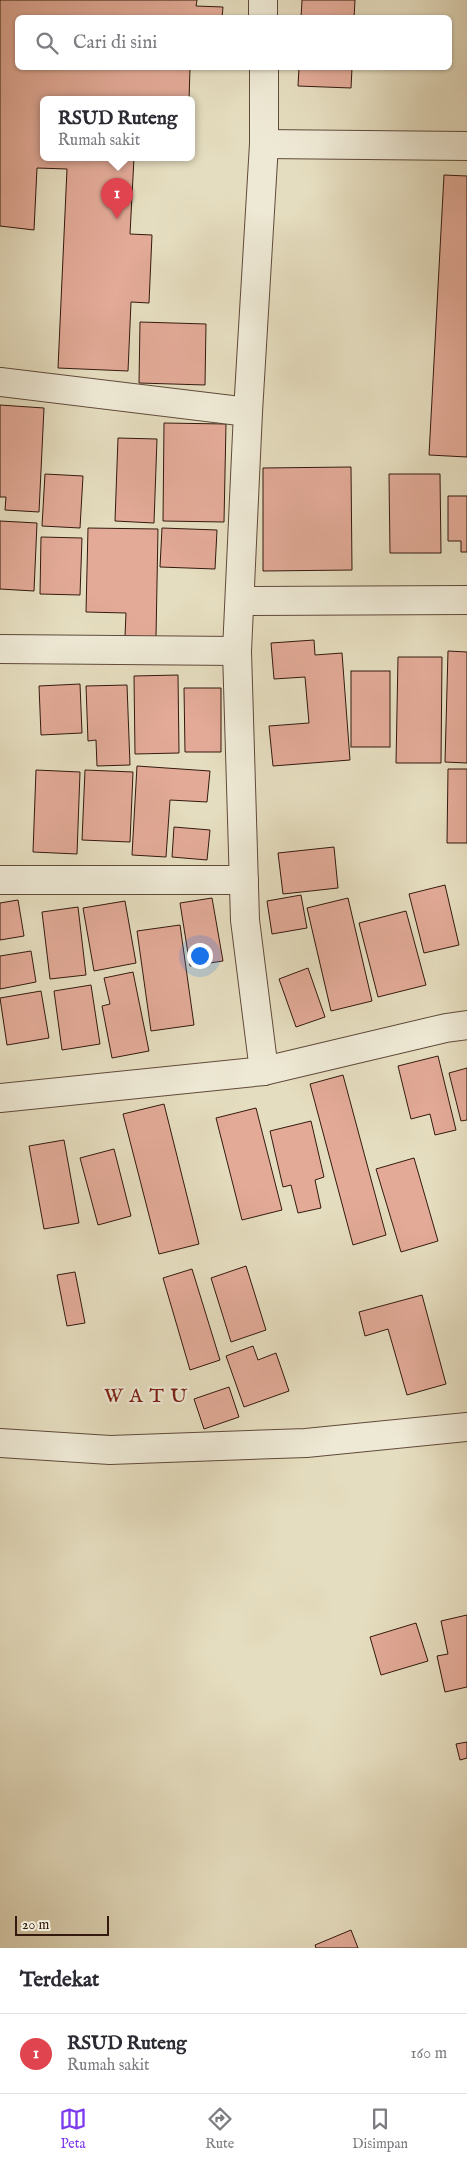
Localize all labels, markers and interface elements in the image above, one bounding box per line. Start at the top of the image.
search box [15,15,452,70]
icon: search [33,29,61,57]
text: Cari di sini [73,31,157,55]
popup [40,96,195,161]
text: RSUD Ruteng [58,107,177,131]
text: Rumah sakit [58,131,140,151]
pin: 1 [101,178,133,219]
your location [187,943,213,969]
district label: W A T U [104,1384,188,1409]
scale bar [15,1913,109,1936]
text: 20 m [22,1916,49,1934]
text: Terdekat [20,1967,99,1994]
text: RSUD Ruteng [67,2032,186,2056]
text: 1 [33,2044,39,2064]
text: 160 m [411,2044,447,2064]
text: Rumah sakit [67,2056,150,2076]
tab: Peta [59,2105,87,2153]
tab: Rute [205,2105,234,2153]
tab: Disimpan [352,2105,408,2153]

